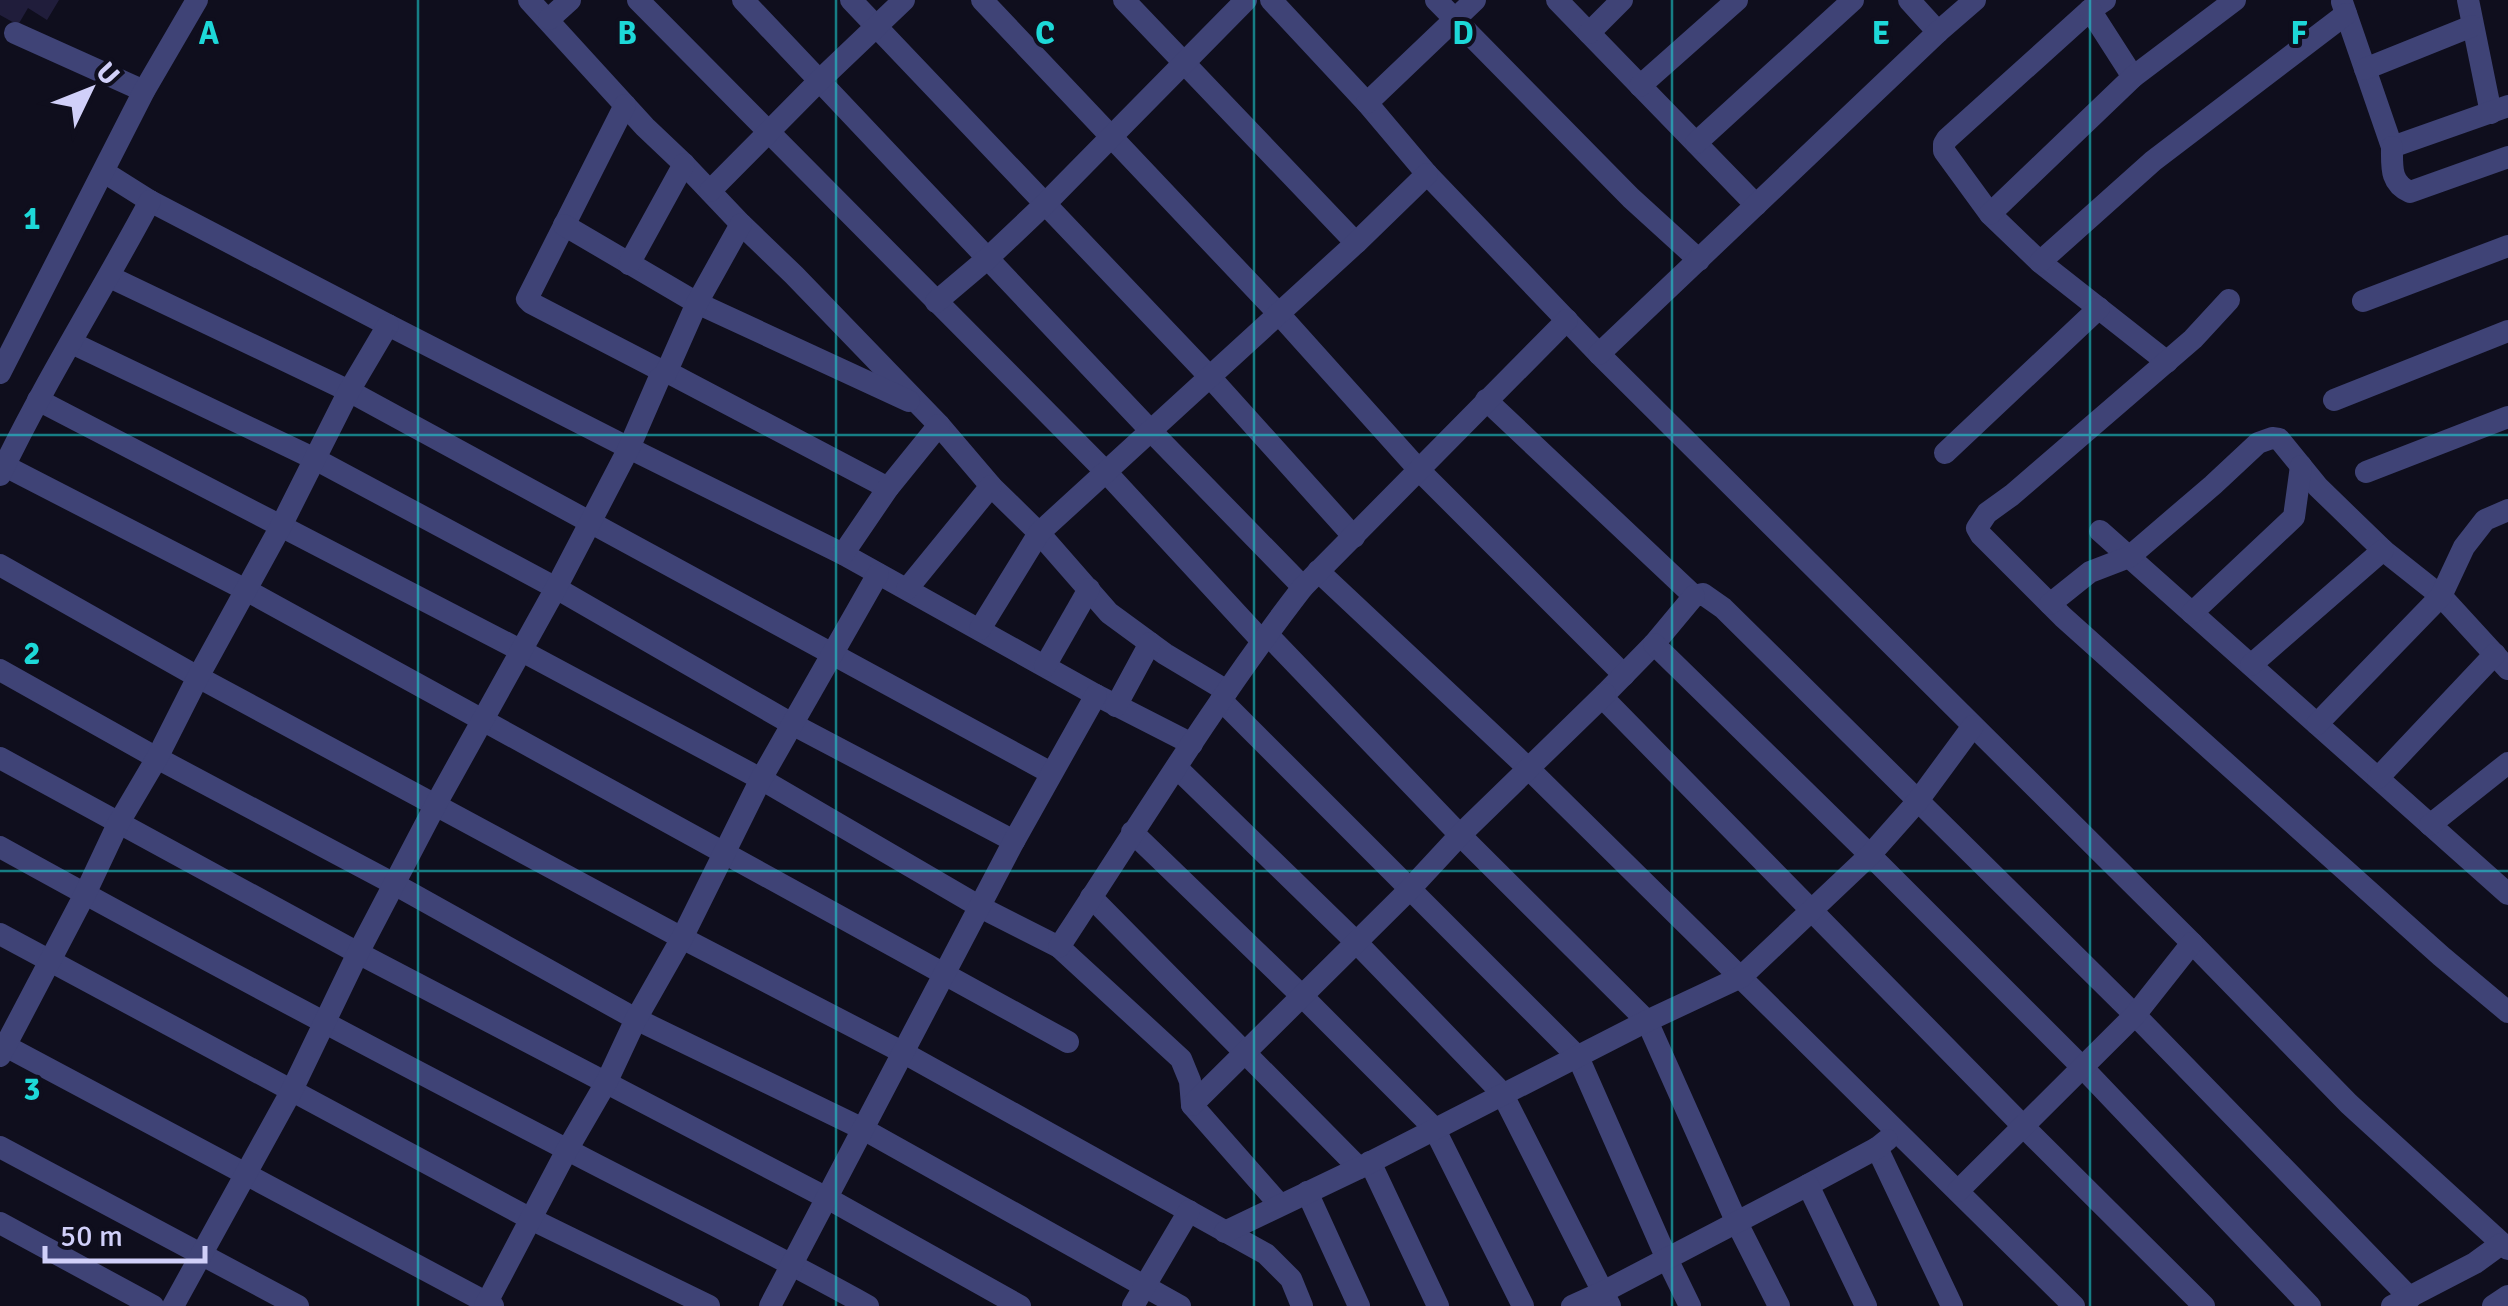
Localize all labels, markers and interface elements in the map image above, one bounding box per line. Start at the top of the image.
text: A [199,14,220,53]
text: B [617,14,637,53]
text: C [1035,14,1055,53]
text: D [1452,14,1474,53]
text: E [1872,14,1890,53]
text: F [2290,14,2308,53]
north arrow [40,40,140,140]
text: U [89,55,126,92]
text: 1 [23,199,41,238]
text: 2 [23,634,41,673]
text: 3 [23,1070,41,1109]
scale bar [45,1201,205,1263]
text: 50 m [60,1218,123,1255]

